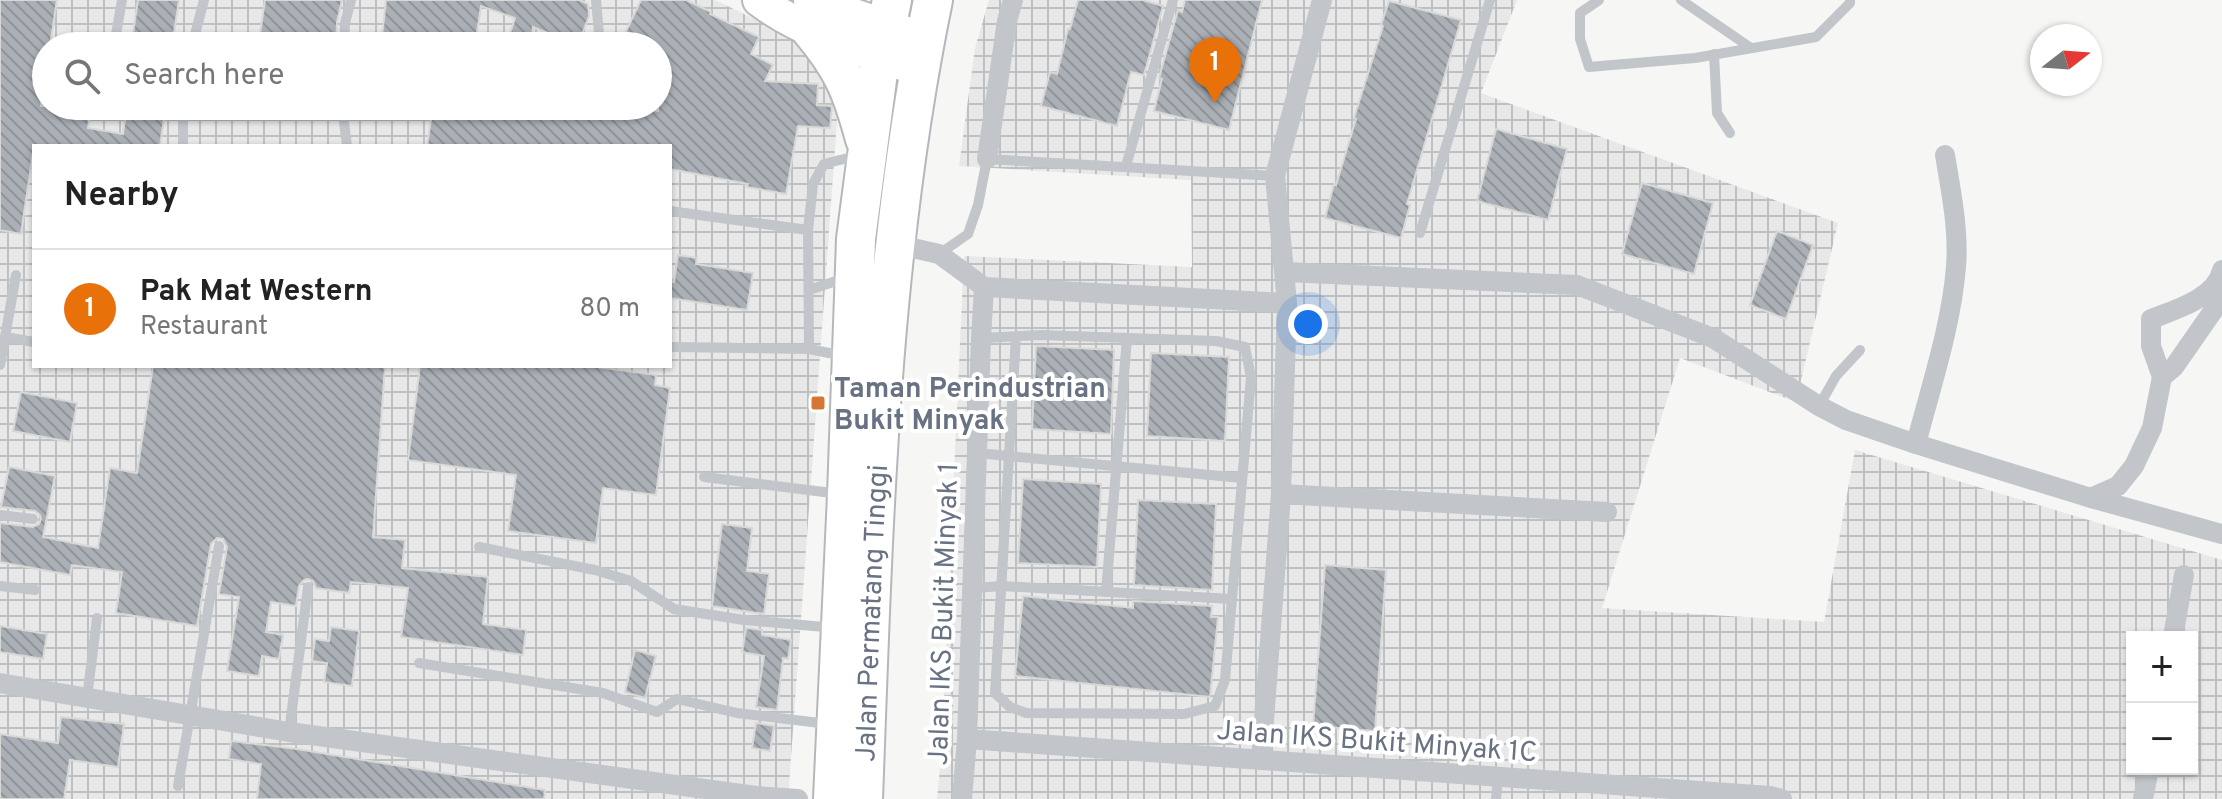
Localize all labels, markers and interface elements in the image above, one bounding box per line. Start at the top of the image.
north arrow [2030,24,2102,96]
search box [32,32,672,120]
pin: 1 [1189,37,1241,103]
icon: search [60,54,104,98]
text: Search here [124,58,284,95]
text: Nearby [64,175,179,218]
text: Pak Mat Western [140,274,373,311]
text: 1 [85,293,95,326]
text: 80 m [580,293,640,326]
your location [1288,304,1328,344]
text: Restaurant [140,311,268,344]
place label: Taman Perindustrian Bukit Minyak [834,372,1106,440]
marker: Taman Perindustrian Bukit Minyak [809,394,827,412]
street label: Jalan IKS Bukit Minyak 1 [922,462,968,766]
street label: Jalan Permatang Tinggi [849,464,898,763]
map controls [2126,631,2198,775]
button: + [2126,631,2198,703]
button: − [2126,703,2198,775]
street label: Jalan IKS Bukit Minyak 1C [1215,714,1538,772]

